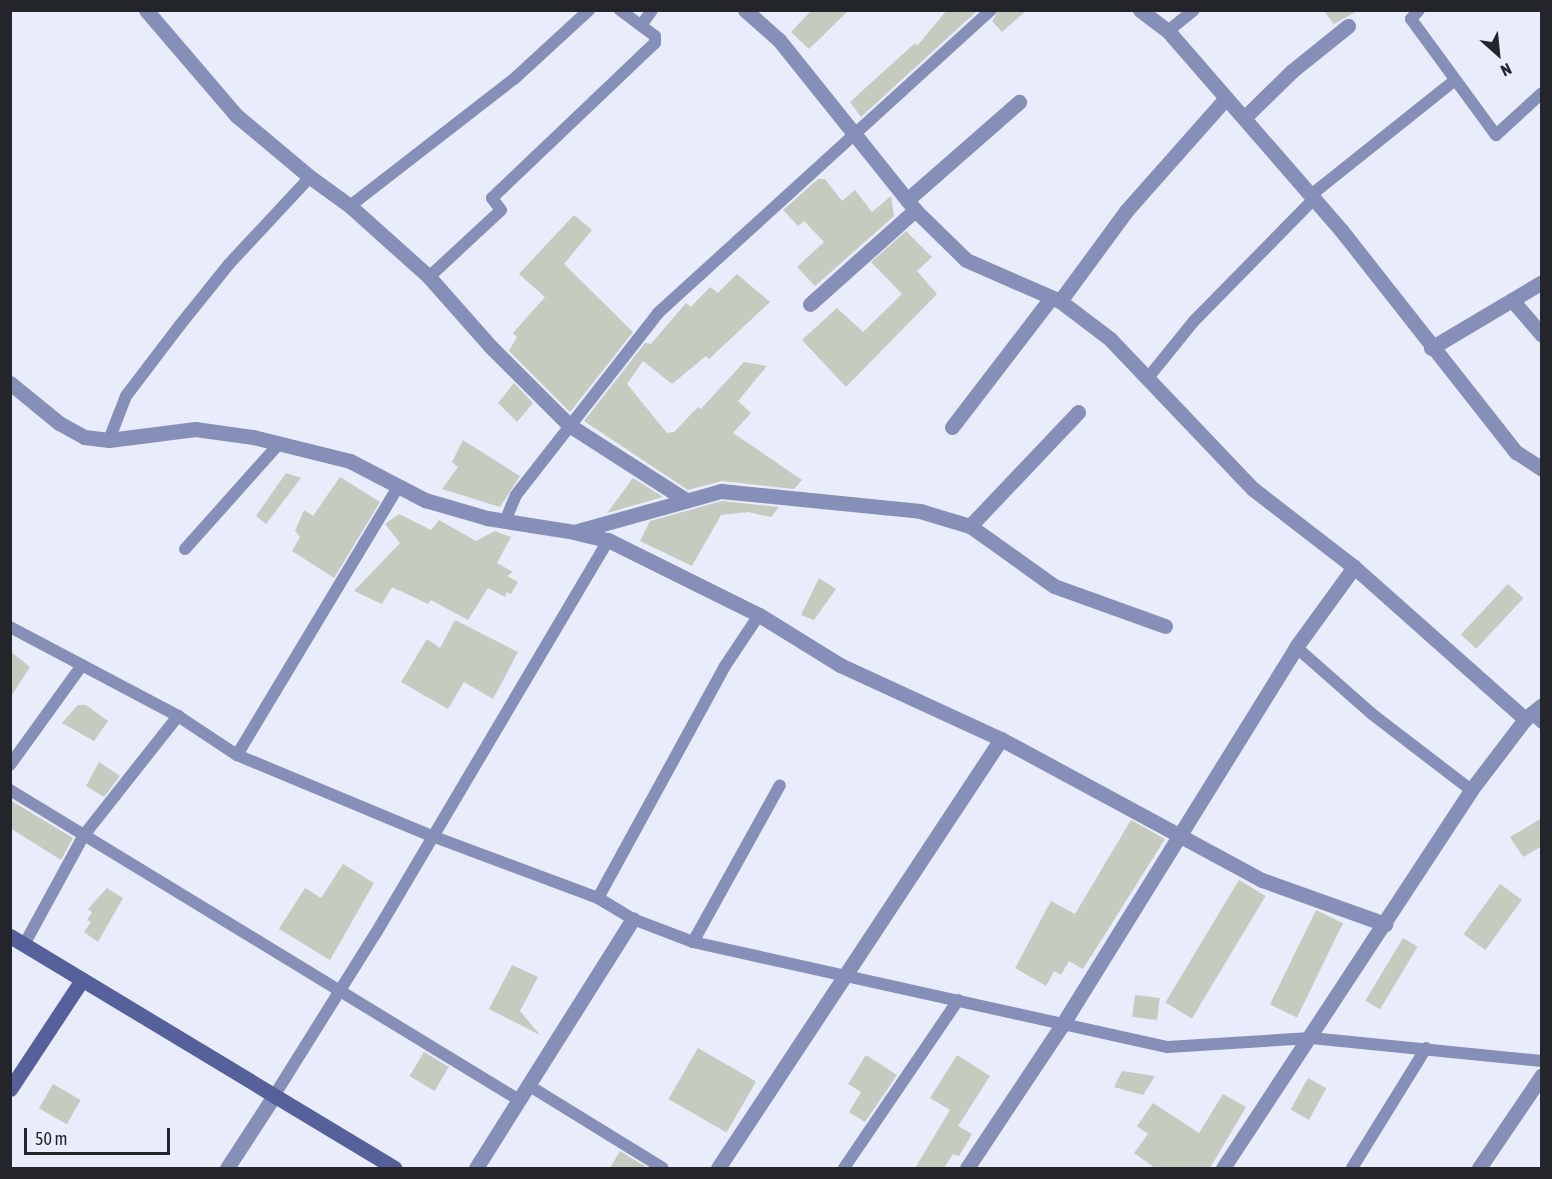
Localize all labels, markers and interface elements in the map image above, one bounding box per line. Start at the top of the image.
north arrow [1468,24,1528,84]
text: N [1498,60,1514,80]
scale bar [27,1116,172,1154]
text: 50 m [35,1128,67,1149]

